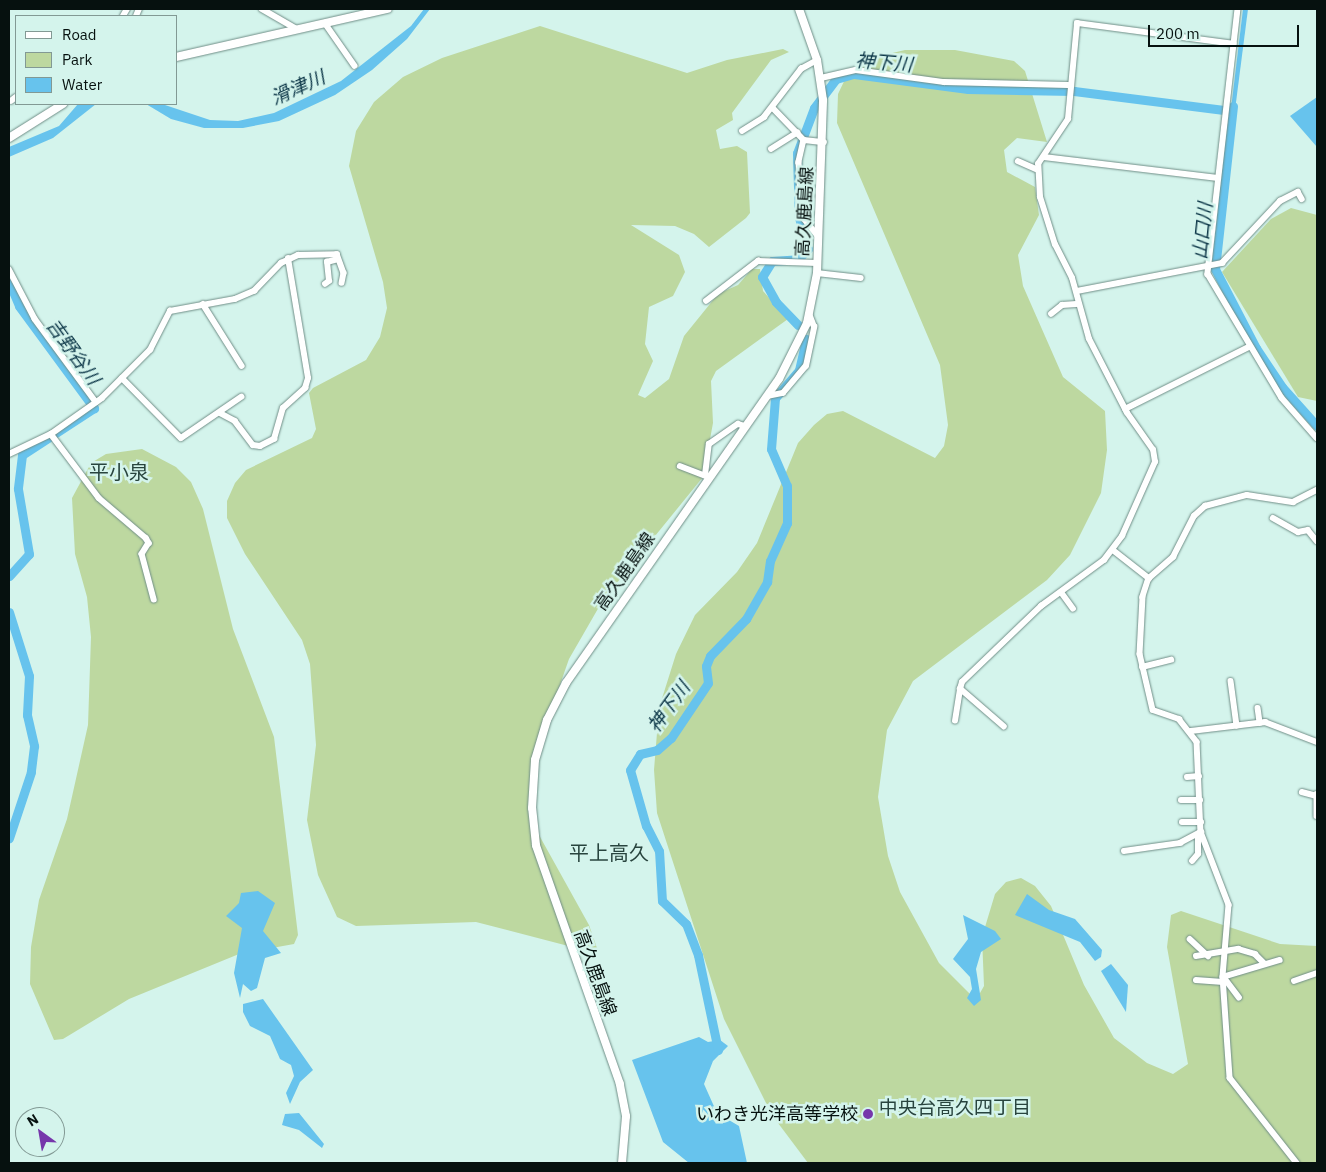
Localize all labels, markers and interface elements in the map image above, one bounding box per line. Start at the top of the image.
legend [15,15,178,105]
scale bar [1151,15,1302,47]
text: 200 m [1156,24,1200,43]
text: Road [62,25,97,44]
water label: 神下川 [855,49,913,77]
text: Park [62,50,92,69]
water label: 滑津川 [267,66,329,110]
text: Water [62,75,102,94]
street label: 高久鹿島線 [792,166,818,258]
water label: 山口川 [1189,201,1217,261]
water label: 吉野谷川 [41,315,105,389]
district label: 平小泉 [89,459,149,483]
street label: 高久鹿島線 [590,529,660,615]
water label: 神下川 [643,677,695,737]
district label: 平上高久 [569,840,649,864]
street label: 高久鹿島線 [569,927,621,1019]
district label: 中央台高久四丁目 [879,1097,1031,1119]
place label: いわき光洋高等学校 [696,1103,858,1125]
north arrow [15,1107,65,1157]
marker: いわき光洋高等学校 [862,1108,874,1120]
text: N [24,1110,42,1130]

